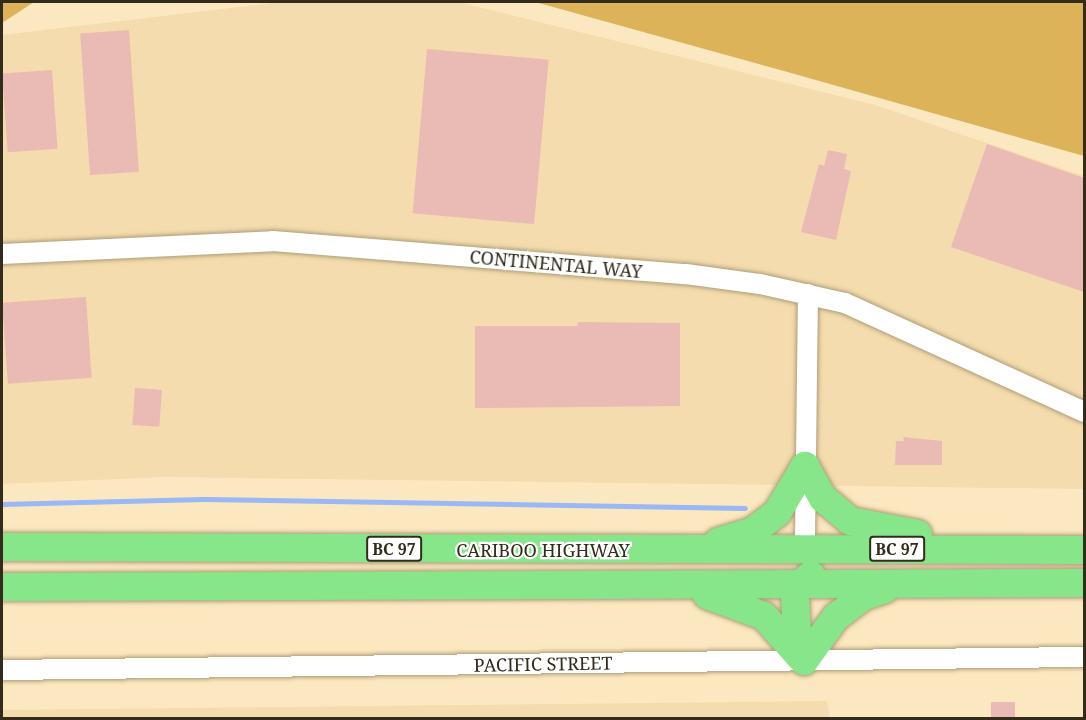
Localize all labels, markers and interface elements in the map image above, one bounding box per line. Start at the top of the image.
street label: CONTINENTAL WAY [469,246,643,282]
road number: BC 97 [366,536,422,562]
road number: BC 97 [868,536,926,562]
street label: CARIBOO HIGHWAY [456,539,630,561]
street label: PACIFIC STREET [473,652,613,676]

